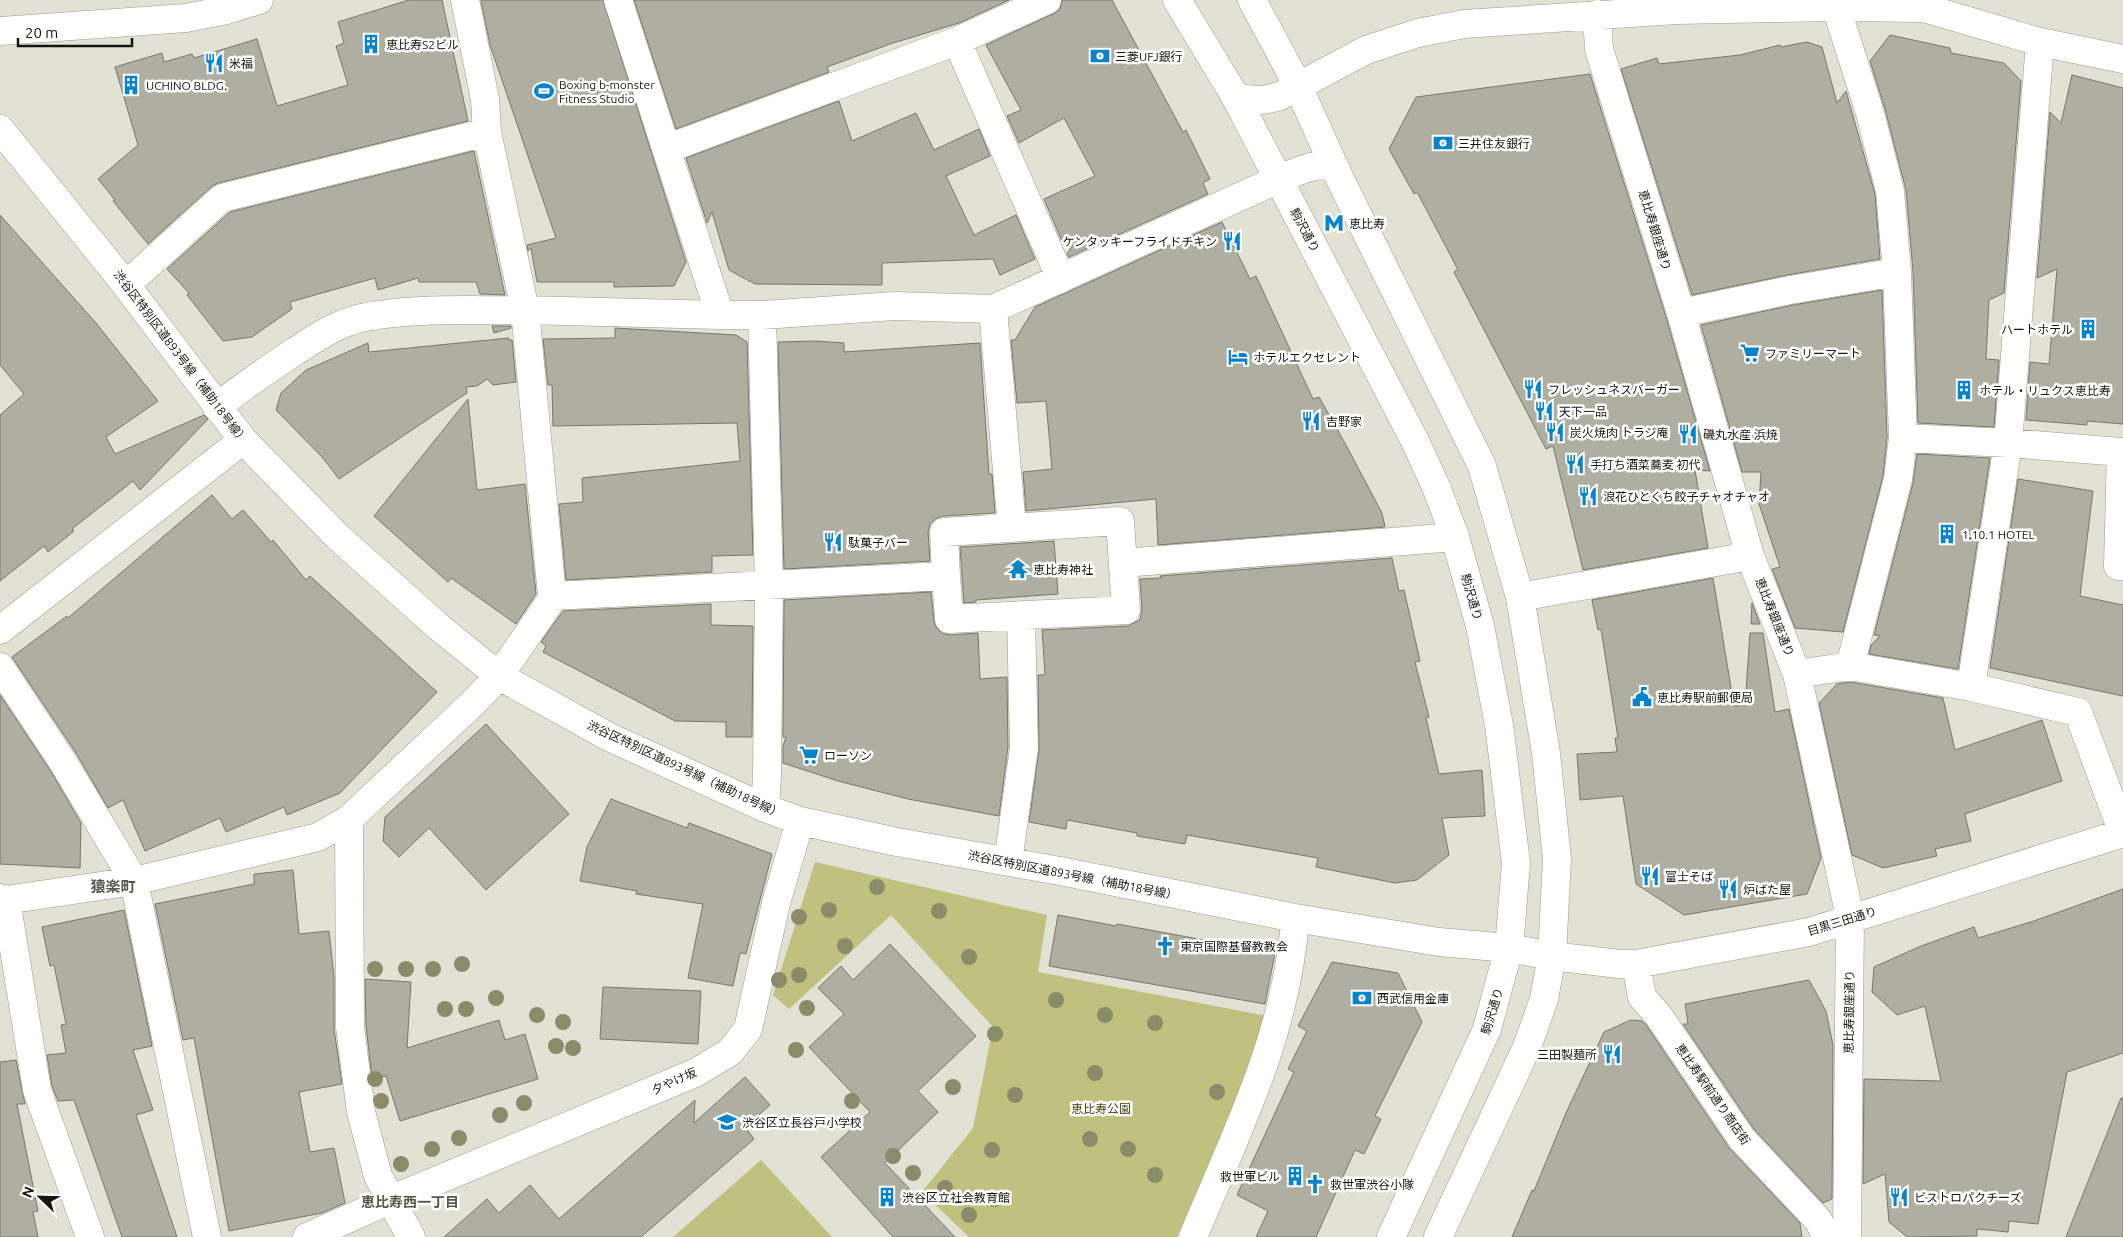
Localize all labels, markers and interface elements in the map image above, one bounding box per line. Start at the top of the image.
scale bar [18,15,131,47]
text: 20 m [25,24,58,41]
building icon: 恵比寿S2ビル [360,33,382,55]
place label: 恵比寿S2ビル [386,38,459,51]
bank icon: 三菱UFJ銀行 [1089,45,1111,67]
place label: 三菱UFJ銀行 [1115,50,1183,63]
restaurant icon: 米福 [203,52,225,74]
place label: 米福 [229,57,253,70]
building icon: UCHINO BLDG. [120,74,142,96]
place label: Boxing b-monster Fitness Studio [559,78,655,105]
place label: UCHINO BLDG. [146,79,227,92]
sports icon: Boxing b-monster Fitness Studio [533,80,555,102]
bank icon: 三井住友銀行 [1432,132,1454,154]
place label: 三井住友銀行 [1458,137,1530,150]
street label: 恵比寿銀座通り [1637,188,1673,272]
street label: 駒沢通り [1288,206,1322,254]
metro station icon: 恵比寿 [1323,212,1345,234]
place label: 恵比寿 [1349,217,1385,230]
restaurant icon: ケンタッキーフライドチキン [1221,230,1243,252]
place label: ケンタッキーフライドチキン [1062,235,1217,248]
street label: 渋谷区特別区道893号線（補助18号線） [111,268,251,446]
building icon: ハートホテル [2077,318,2099,340]
place label: ハートホテル [2001,323,2073,336]
supermarket icon: ファミリーマート [1739,342,1761,364]
hotel icon: ホテルエクセレント [1227,346,1249,368]
place label: ファミリーマート [1765,347,1861,360]
place label: ホテルエクセレント [1253,351,1361,364]
restaurant icon: フレッシュネスバーガー [1522,378,1544,400]
building icon: ホテル・リュクス恵比寿 [1953,379,1975,401]
place label: フレッシュネスバーガー [1548,383,1680,396]
place label: ホテル・リュクス恵比寿 [1979,384,2111,397]
restaurant icon: 天下一品 [1533,400,1555,422]
place label: 天下一品 [1559,405,1607,418]
restaurant icon: 吉野家 [1300,410,1322,432]
place label: 吉野家 [1326,415,1362,428]
restaurant icon: 炭火焼肉 トラジ庵 [1544,421,1566,443]
restaurant icon: 磯丸水産 浜焼 [1677,423,1699,445]
place label: 炭火焼肉 トラジ庵 [1570,426,1669,439]
place label: 磯丸水産 浜焼 [1703,428,1778,441]
restaurant icon: 手打ち酒菜蕎麦 初代 [1564,453,1586,475]
place label: 手打ち酒菜蕎麦 初代 [1590,458,1701,471]
restaurant icon: 浪花ひとくち餃子チャオチャオ [1577,485,1599,507]
place label: 浪花ひとくち餃子チャオチャオ [1603,490,1770,503]
building icon: 1.10.1 HOTEL [1936,523,1958,545]
place label: 1.10.1 HOTEL [1962,528,2035,541]
restaurant icon: 駄菓子バー [822,531,844,553]
place label: 駄菓子バー [848,536,908,549]
temple icon: 恵比寿神社 [1007,558,1029,580]
place label: 恵比寿神社 [1033,563,1093,576]
street label: 駒沢通り [1459,572,1485,622]
street label: 恵比寿銀座通り [1753,576,1797,658]
public building icon: 恵比寿駅前郵便局 [1631,686,1653,708]
place label: 恵比寿駅前郵便局 [1657,691,1753,704]
street label: 渋谷区特別区道893号線（補助18号線） [585,718,785,820]
supermarket icon: ローソン [798,744,820,766]
place label: ローソン [824,749,872,762]
street label: 渋谷区特別区道893号線（補助18号線） [967,848,1179,902]
restaurant icon: 富士そば [1639,865,1661,887]
place label: 富士そば [1665,870,1713,883]
district label: 猿楽町 [90,878,136,895]
restaurant icon: 炉ばた屋 [1717,878,1739,900]
place label: 炉ばた屋 [1743,883,1791,896]
street label: 目黒三田通り [1806,904,1878,938]
church icon: 東京国際基督教教会 [1154,935,1176,957]
place label: 東京国際基督教教会 [1180,940,1288,953]
street label: 恵比寿銀座通り [1842,970,1856,1054]
street label: 駒沢通り [1479,986,1505,1036]
bank icon: 西武信用金庫 [1351,987,1373,1009]
place label: 西武信用金庫 [1377,992,1449,1005]
street label: 恵比寿駅前通り商店街 [1673,1041,1753,1147]
restaurant icon: 三田製麺所 [1601,1043,1623,1065]
place label: 三田製麺所 [1537,1048,1597,1061]
street label: 夕やけ坂 [649,1065,699,1097]
park label: 恵比寿公園 [1071,1102,1131,1115]
school or university icon: 渋谷区立長谷戸小学校 [716,1111,738,1133]
place label: 渋谷区立長谷戸小学校 [742,1116,862,1129]
building icon: 救世軍ビル [1284,1165,1306,1187]
place label: 救世軍ビル [1220,1170,1280,1183]
north arrow [15,1172,65,1222]
church icon: 救世軍渋谷小隊 [1304,1173,1326,1195]
place label: 救世軍渋谷小隊 [1330,1178,1414,1191]
text: N [19,1184,37,1200]
building icon: 渋谷区立社会教育館 [876,1186,898,1208]
restaurant icon: ビストロパクチーズ [1888,1186,1910,1208]
place label: 渋谷区立社会教育館 [902,1191,1010,1204]
place label: ビストロパクチーズ [1914,1191,2021,1204]
district label: 恵比寿西一丁目 [361,1194,459,1210]

